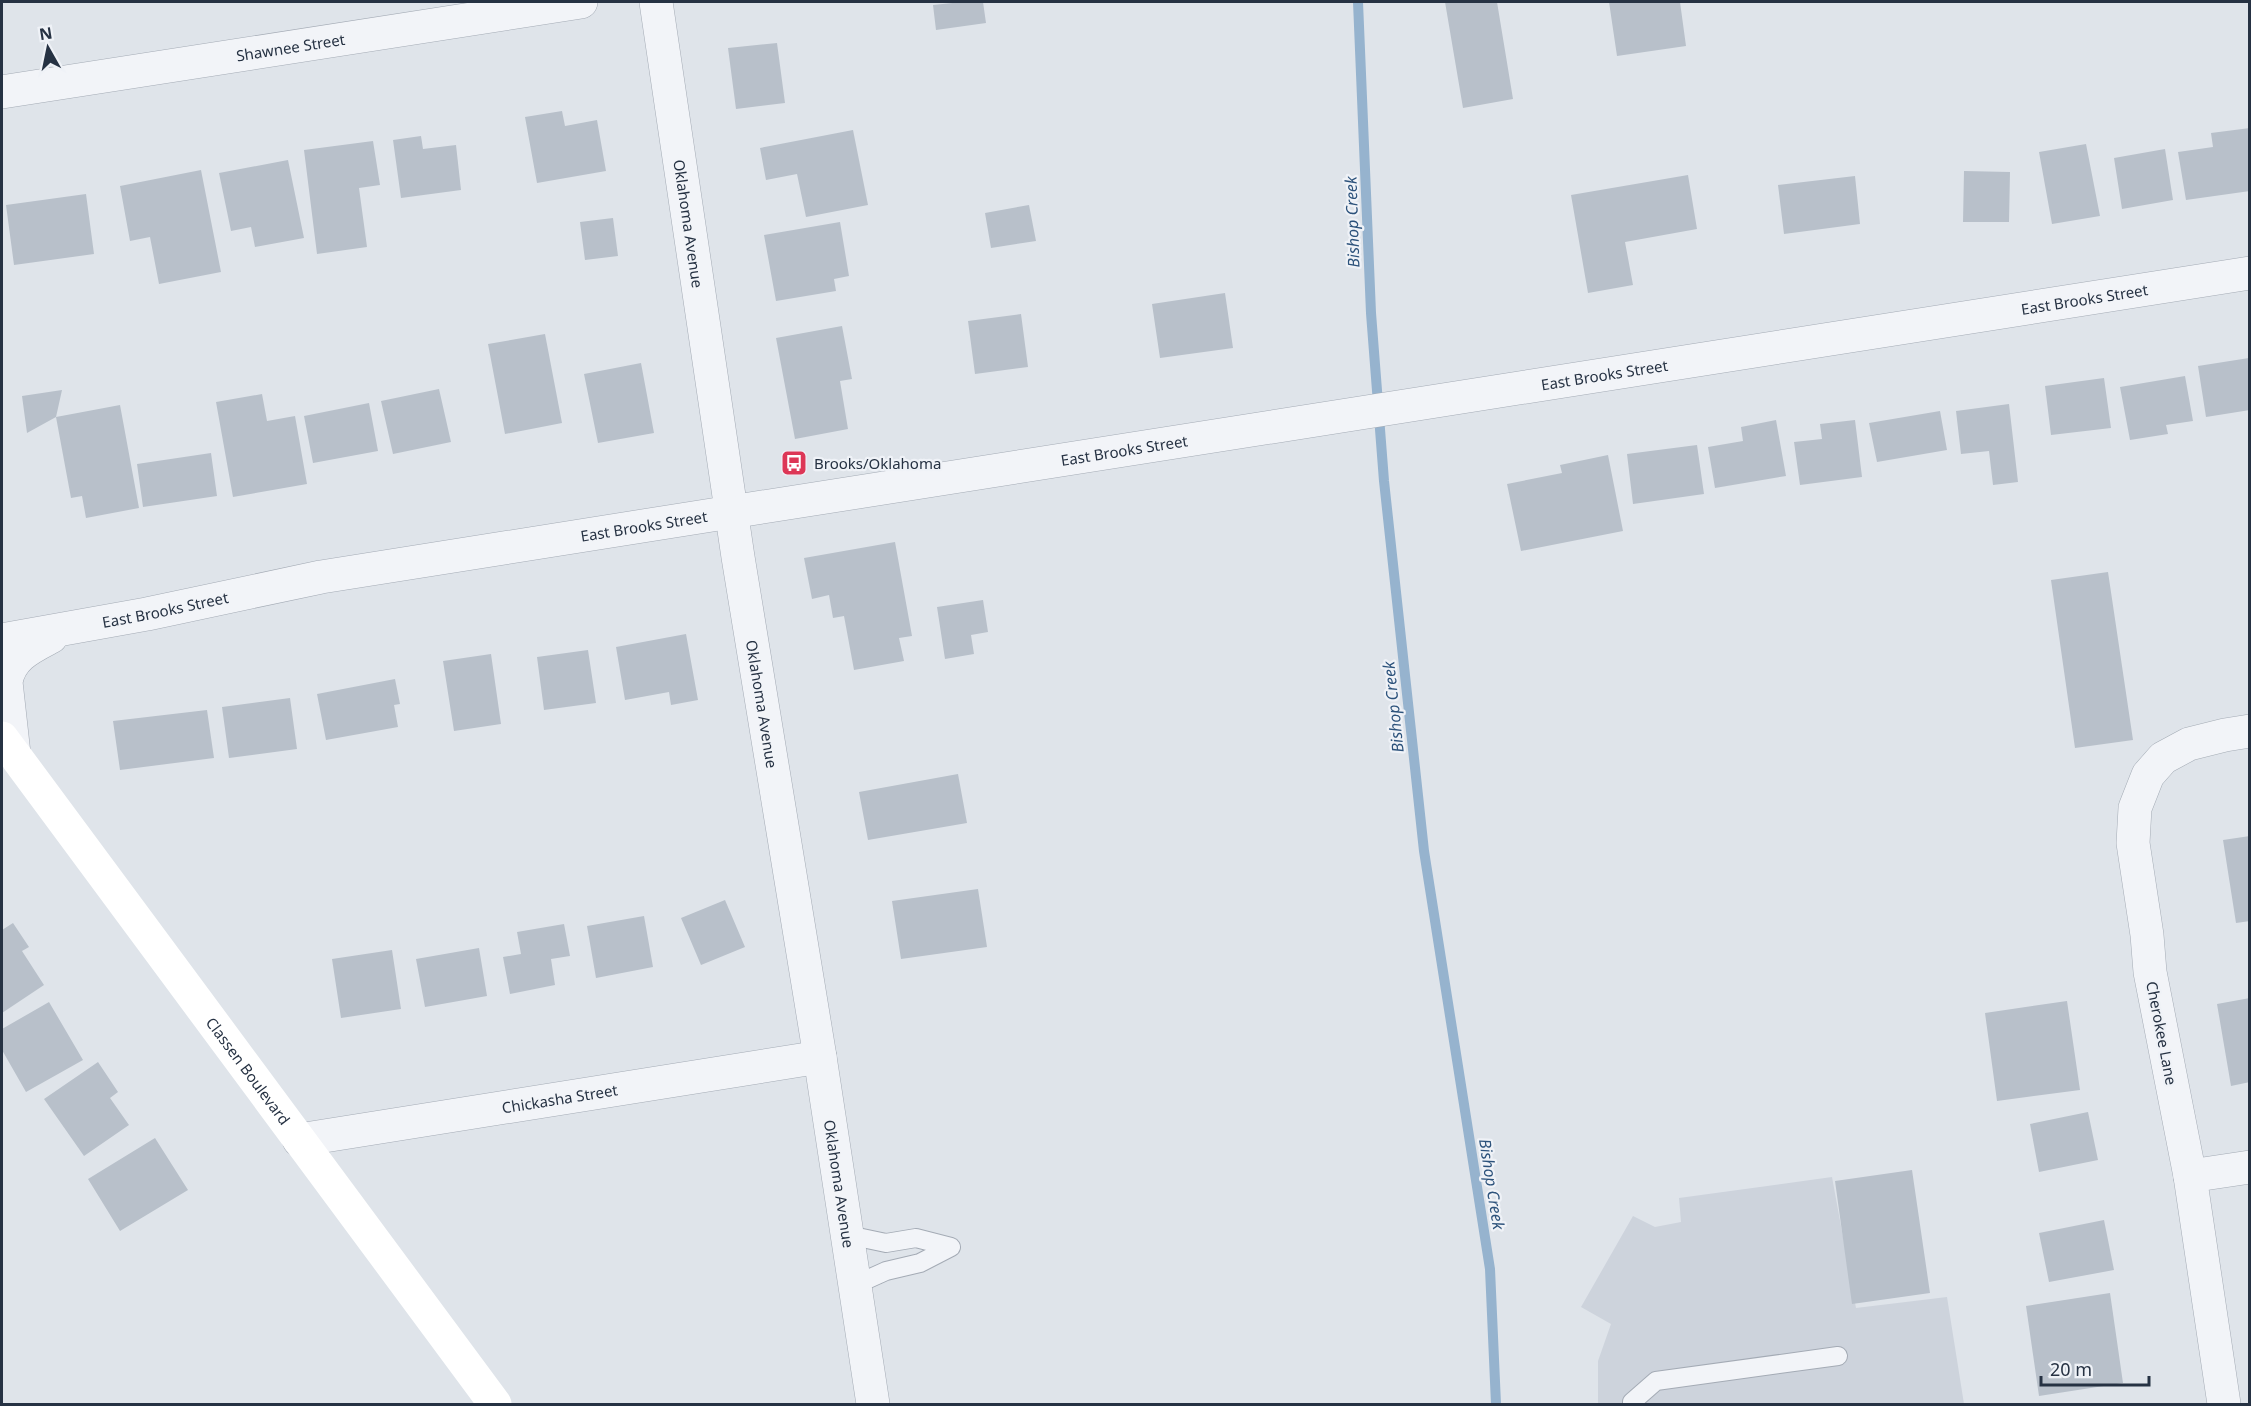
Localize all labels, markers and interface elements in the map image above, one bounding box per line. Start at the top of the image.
north arrow [18,18,78,78]
text: N [38,21,54,45]
street label: Shawnee Street [235,29,347,65]
street label: Oklahoma Avenue [669,158,708,289]
water label: Bishop Creek [1339,175,1365,268]
street label: East Brooks Street [2019,279,2150,319]
street label: East Brooks Street [1539,355,1670,394]
street label: East Brooks Street [1059,430,1190,470]
bus stop icon: Brooks/Oklahoma [779,448,809,478]
place label: Brooks/Oklahoma [814,453,941,473]
street label: East Brooks Street [579,506,709,546]
street label: East Brooks Street [101,587,231,632]
street label: Oklahoma Avenue [742,639,782,770]
water label: Bishop Creek [1377,659,1409,754]
street label: Cherokee Lane [2142,980,2182,1086]
street label: Classen Boulevard [202,1013,295,1129]
street label: Chickasha Street [500,1079,620,1118]
street label: Oklahoma Avenue [820,1118,859,1249]
water label: Bishop Creek [1474,1137,1510,1232]
scale bar [2041,1349,2149,1387]
text: 20 m [2050,1357,2092,1381]

